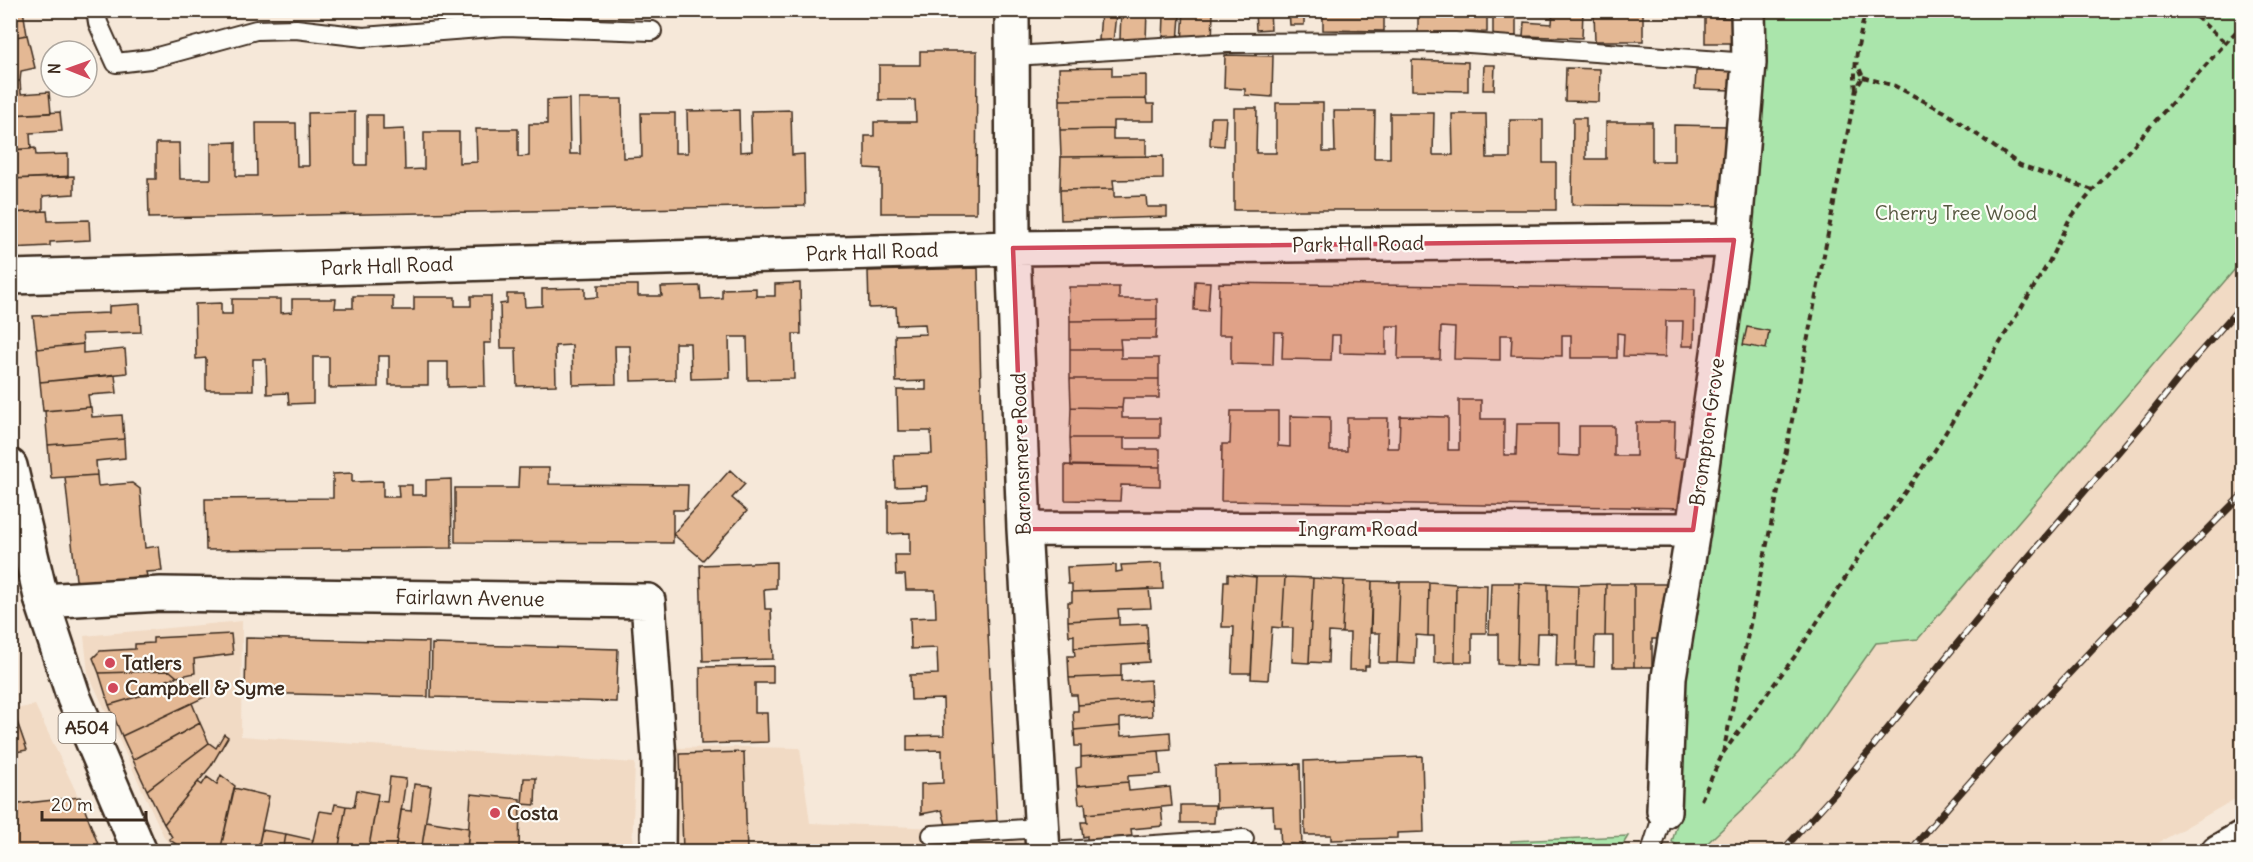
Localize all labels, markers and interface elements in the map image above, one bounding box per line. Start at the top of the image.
north arrow [39,39,99,99]
text: N [44,63,64,74]
park label: Cherry Tree Wood [1875,200,2038,225]
street label: Park Hall Road [1292,230,1425,257]
street label: Park Hall Road [805,237,939,266]
street label: Park Hall Road [320,251,454,280]
street label: Brompton Grove [1684,356,1729,508]
street label: Baronsmere Road [1005,372,1036,536]
street label: Ingram Road [1298,516,1418,541]
street label: Fairlawn Avenue [395,584,545,611]
place label: Tatlers [122,650,182,675]
marker: Tatlers [103,656,117,670]
place label: Campbell & Syme [125,675,285,700]
marker: Campbell & Syme [106,681,120,695]
road number: A504 [58,713,116,743]
scale bar [42,784,146,822]
text: 20 m [51,793,93,816]
place label: Costa [507,800,559,825]
marker: Costa [488,806,502,820]

